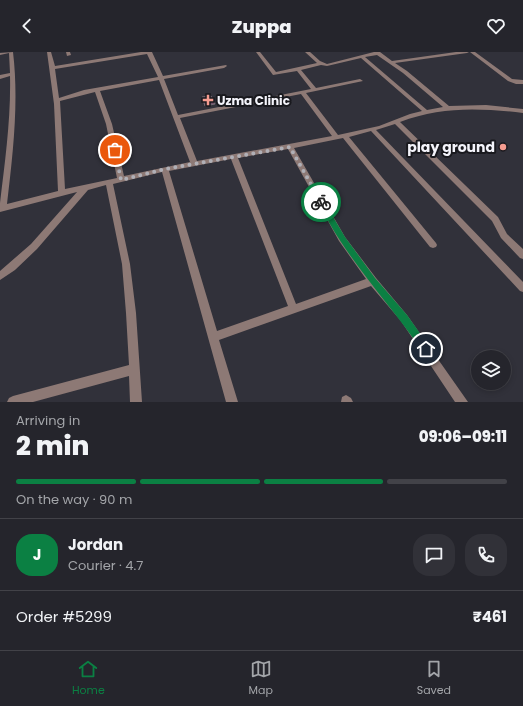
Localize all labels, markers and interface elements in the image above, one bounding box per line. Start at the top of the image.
text: Zuppa [231,14,292,39]
icon: back [16,15,38,37]
icon: heart [485,15,507,37]
place label: Uzma Clinic [217,92,290,109]
marker: Uzma Clinic [202,94,214,106]
pin [98,133,132,167]
place label: play ground [407,137,495,157]
icon: bag [104,139,126,161]
marker: play ground [498,142,508,152]
courier [301,182,341,222]
icon: bike [310,191,332,213]
pin [409,332,443,366]
icon: home [415,338,437,360]
map controls [471,350,511,390]
button: layers [471,350,511,390]
text: Arriving in [16,411,80,430]
text: 09:06–09:11 [419,426,507,447]
text: 2 min [16,428,89,464]
text: On the way · 90 m [16,490,132,509]
text: Jordan [68,534,123,555]
button: chat [413,534,455,576]
button: phone [465,534,507,576]
text: J [33,544,41,565]
text: Courier · 4.7 [68,556,143,575]
text: Order #5299 [16,606,112,627]
text: ₹461 [473,606,507,627]
tab: Home [72,658,105,699]
tab: Map [249,658,273,699]
tab: Saved [417,658,451,699]

